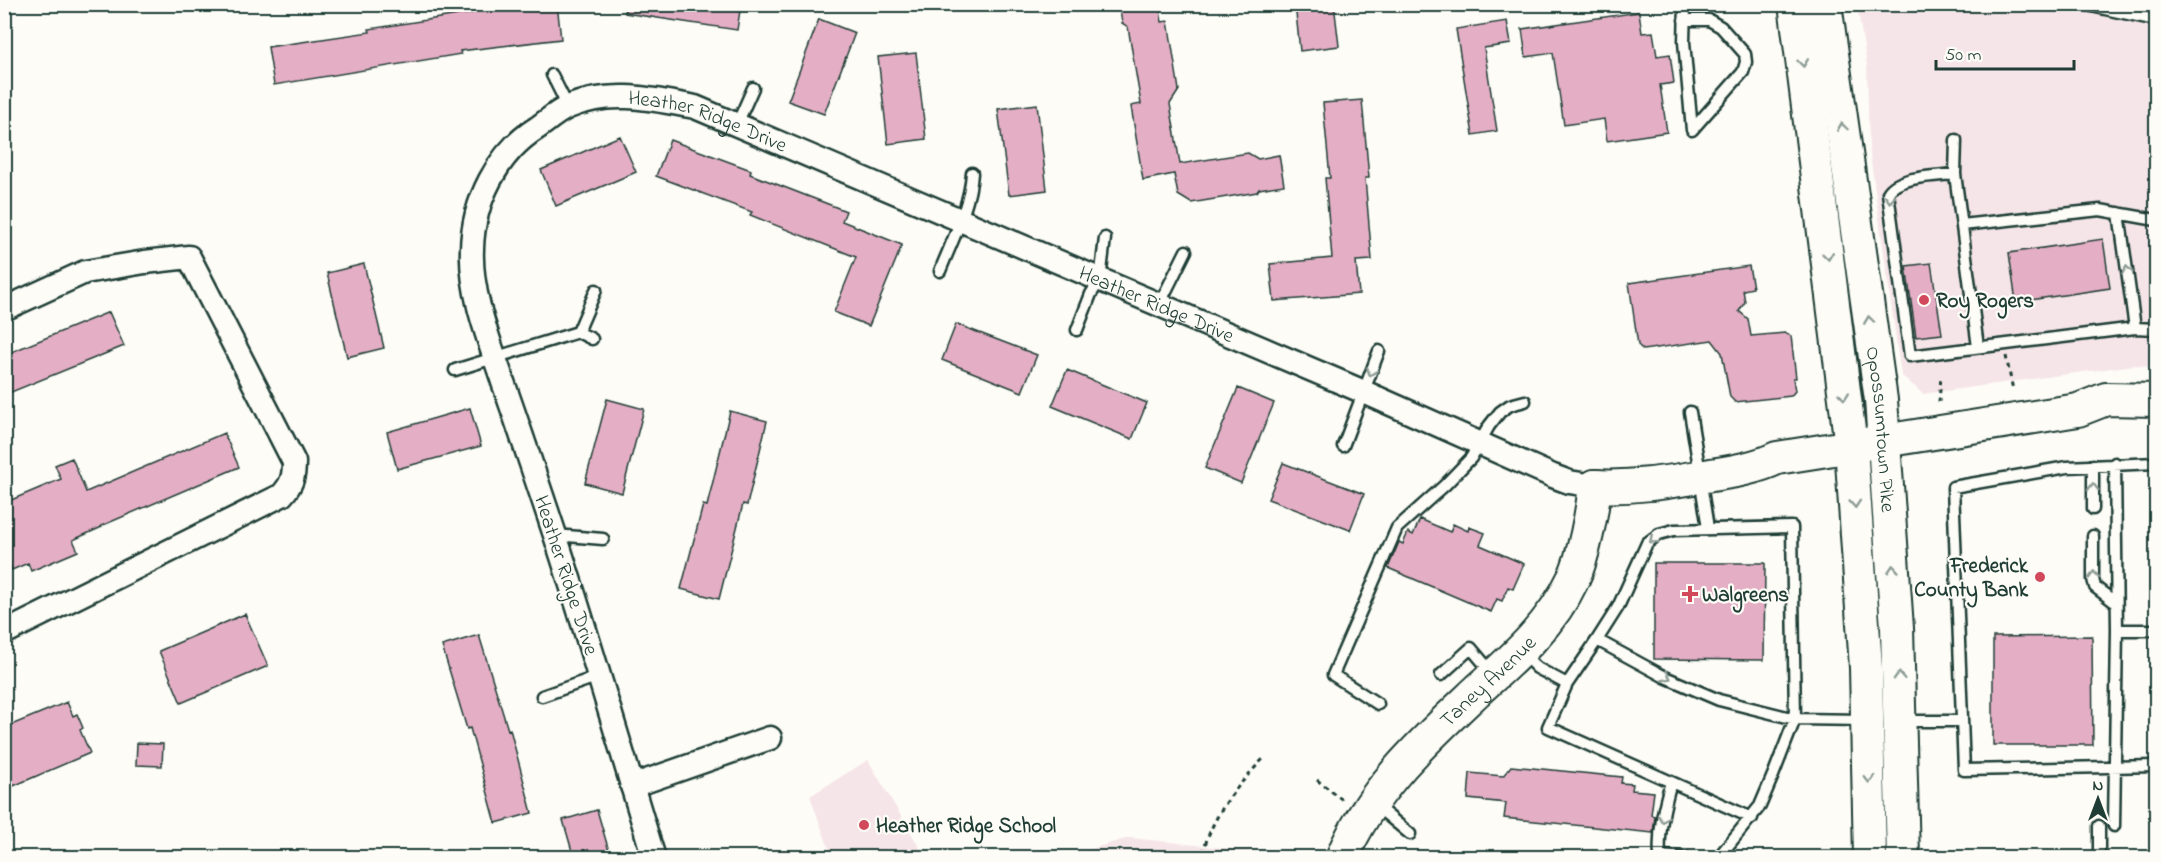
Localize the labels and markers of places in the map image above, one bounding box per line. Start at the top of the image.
place label: Roy Rogers [1936,287,2034,319]
marker: Roy Rogers [1917,293,1931,307]
place label: Frederick County Bank [1914,552,2029,608]
marker: Frederick County Bank [2033,570,2047,584]
place label: Walgreens [1702,581,1789,613]
marker: Walgreens [1683,587,1697,601]
place label: Heather Ridge School [876,812,1056,844]
marker: Heather Ridge School [857,818,871,832]

